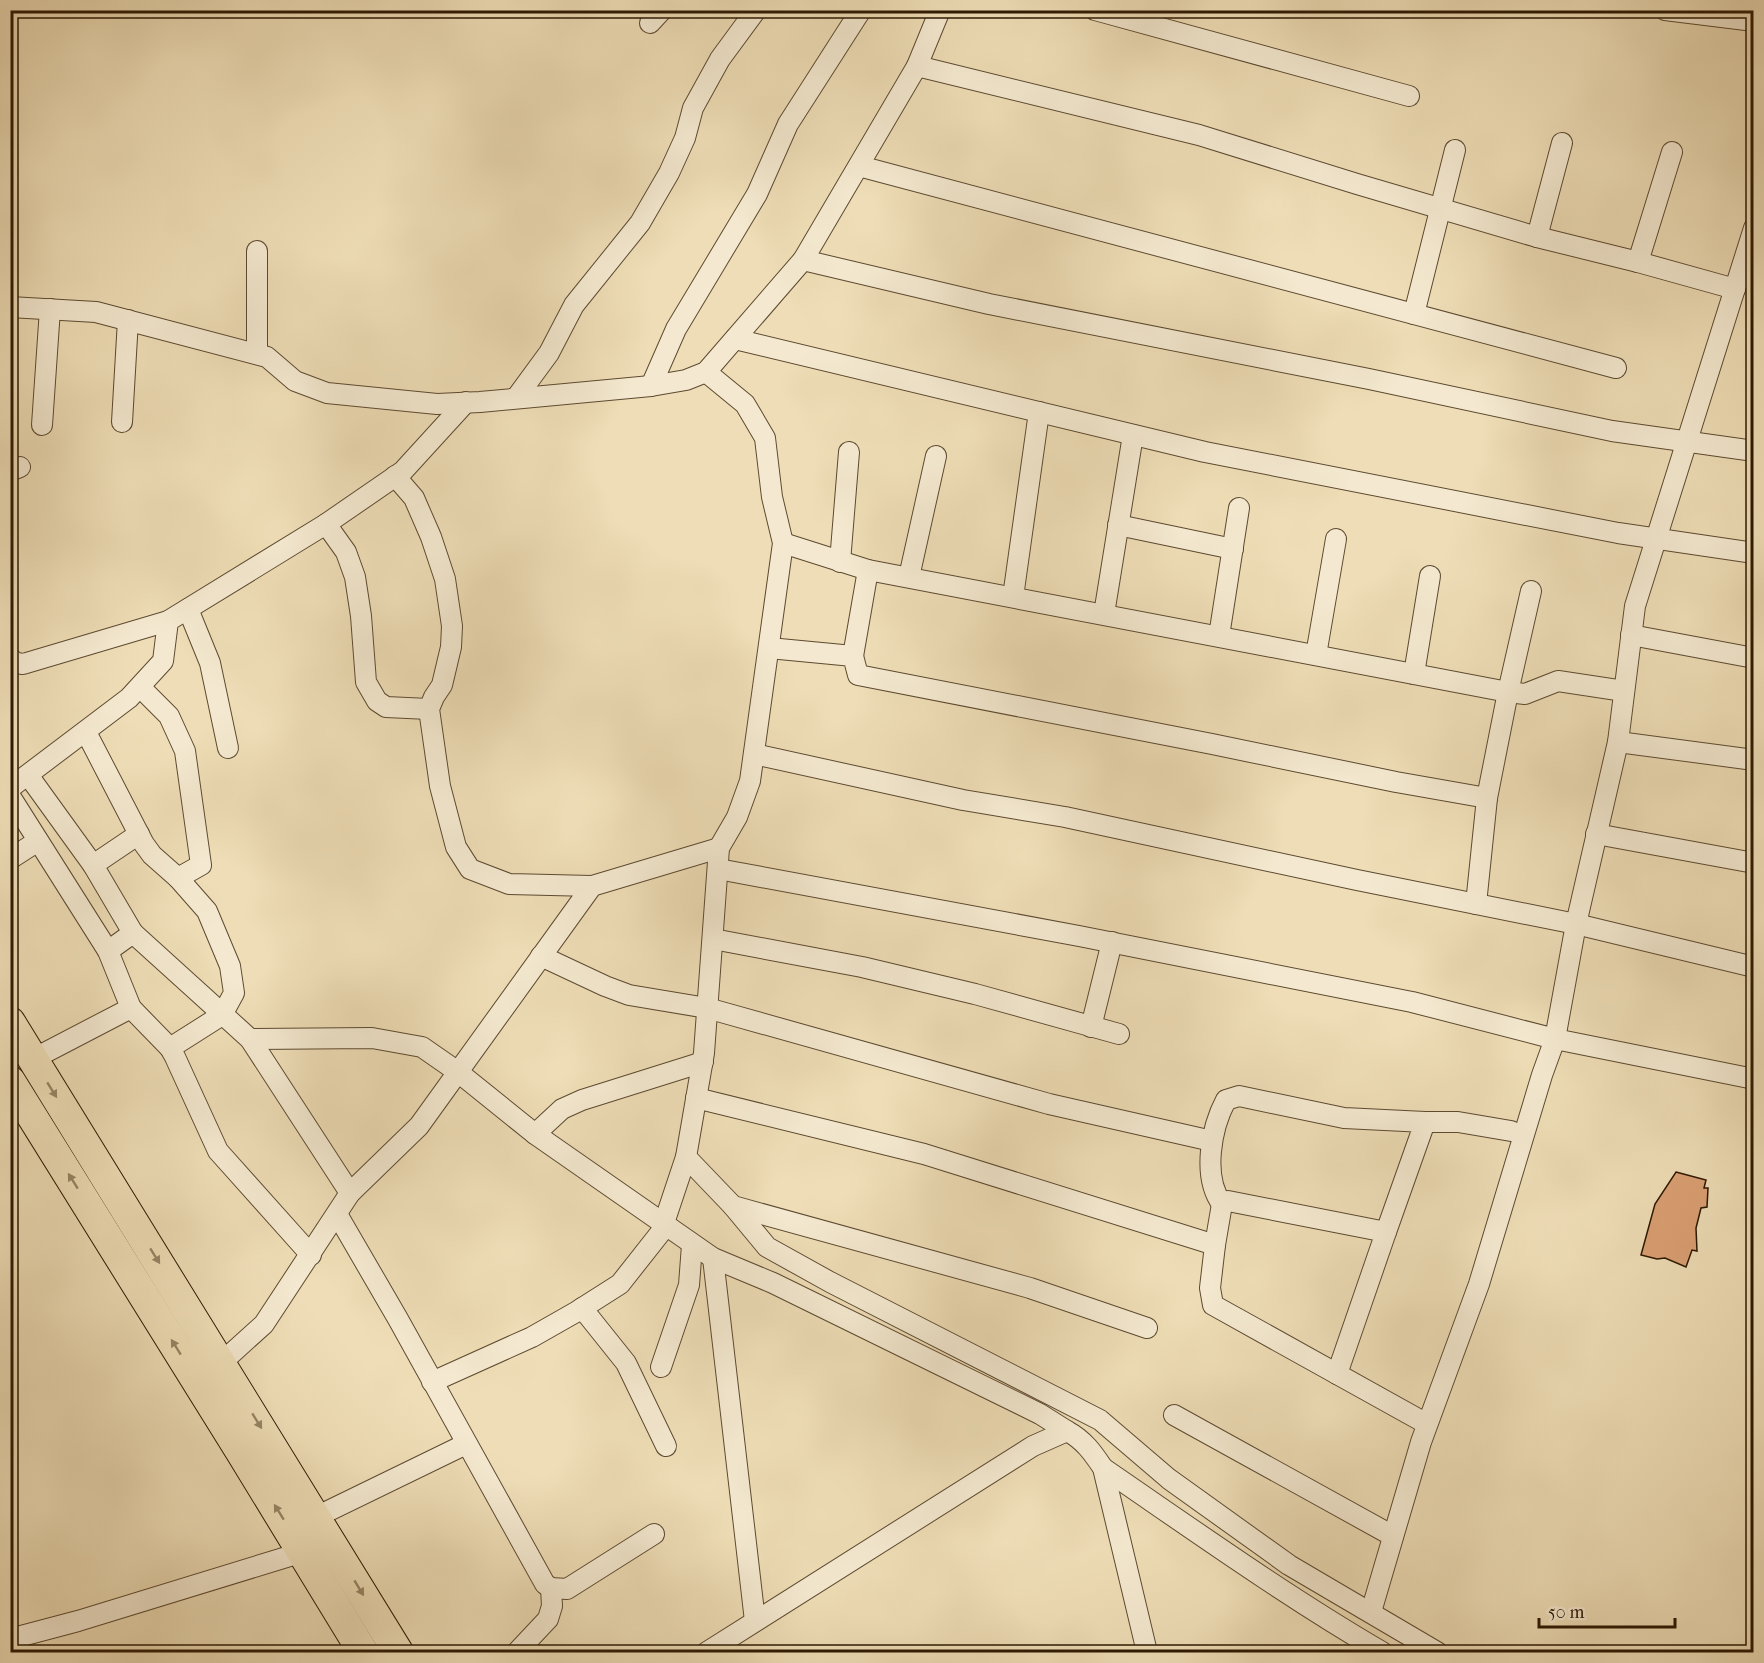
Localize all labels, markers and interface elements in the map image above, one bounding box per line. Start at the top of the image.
one-way arrow [47,1081,58,1098]
one-way arrow [67,1173,78,1189]
one-way arrow [149,1247,160,1264]
one-way arrow [170,1338,181,1355]
one-way arrow [251,1413,262,1430]
one-way arrow [273,1504,284,1520]
one-way arrow [353,1580,364,1596]
scale bar [1539,1591,1676,1629]
text: 50 m [1548,1602,1585,1623]

